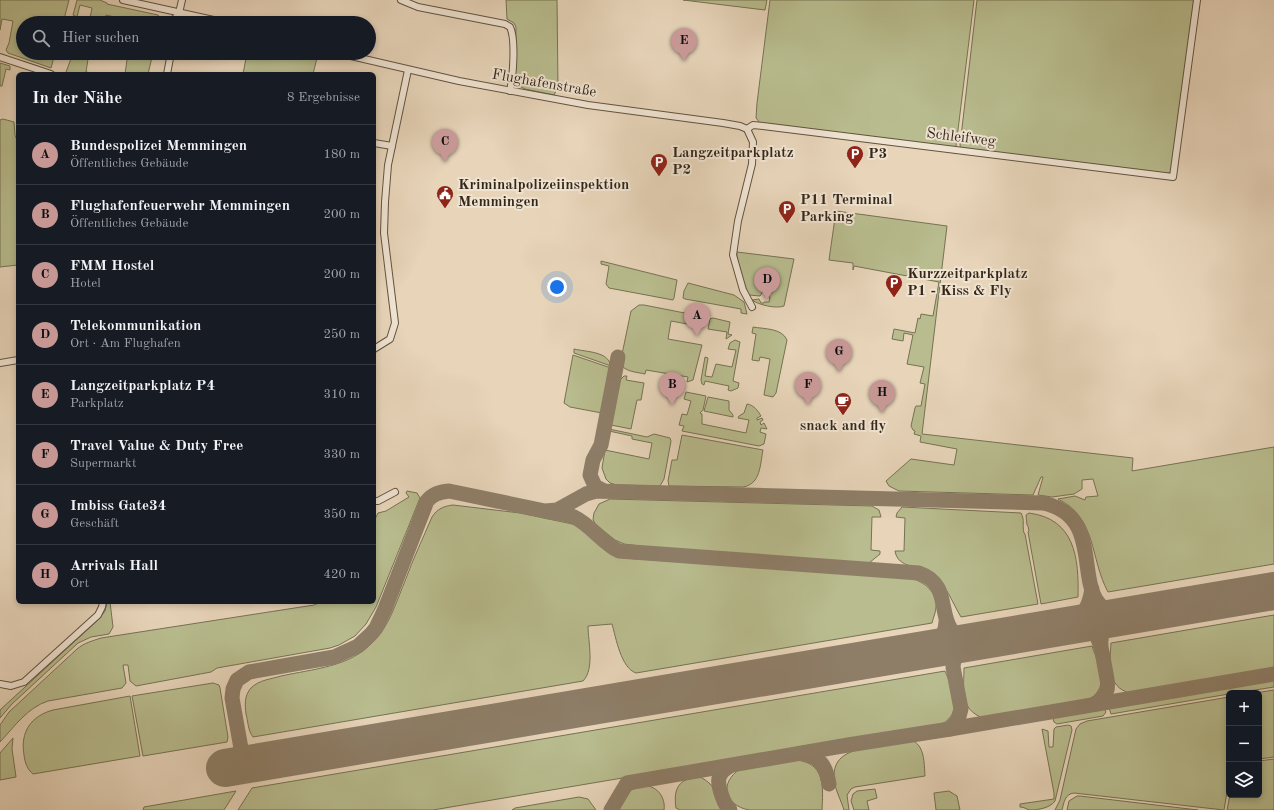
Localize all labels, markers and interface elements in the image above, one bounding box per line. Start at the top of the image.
search box [16,16,376,60]
icon: search [30,27,52,49]
pin: E [671,28,697,61]
text: Hier suchen [62,31,139,46]
street label: Flughafenstraße [491,67,598,101]
text: In der Nähe [32,90,122,107]
text: 8 Ergebnisse [287,91,360,104]
street label: Schleifweg [925,126,997,150]
pin: C [432,129,458,162]
text: Bundespolizei Memmingen [70,139,247,154]
parking icon: P3 [845,144,865,169]
place label: Langzeitparkplatz P2 [672,146,794,178]
place label: P3 [868,147,887,162]
text: A [40,148,50,161]
text: 180 m [323,148,360,161]
parking icon: Langzeitparkplatz P2 [649,152,669,177]
text: Öffentliches Gebäude [70,157,188,170]
place label: Kriminalpolizeiinspektion Memmingen [458,178,629,210]
public building icon: Kriminalpolizeiinspektion Memmingen [435,184,455,209]
place label: P11 Terminal Parking [800,193,893,225]
text: Flughafenfeuerwehr Memmingen [70,199,290,214]
parking icon: P11 Terminal Parking [777,199,797,224]
text: B [40,208,50,221]
text: 200 m [323,208,360,221]
text: Öffentliches Gebäude [70,217,188,230]
text: FMM Hostel [70,259,154,274]
pin: D [754,267,780,300]
place label: Kurzzeitparkplatz P1 - Kiss & Fly [907,267,1028,299]
text: C [41,268,49,281]
text: 200 m [323,268,360,281]
parking icon: Kurzzeitparkplatz P1 - Kiss & Fly [884,273,904,298]
text: Hotel [70,277,101,290]
your location [547,277,567,297]
pin: A [684,303,710,336]
text: Telekommunikation [70,319,201,334]
text: D [40,328,50,341]
text: 250 m [323,328,360,341]
text: Ort · Am Flughafen [70,337,181,350]
pin: G [826,339,852,372]
pin: B [659,372,685,405]
pin: F [795,372,821,405]
text: Langzeitparkplatz P4 [70,379,215,394]
pin: H [869,380,895,413]
text: E [41,388,49,401]
text: 310 m [323,388,360,401]
cafe icon: snack and fly [833,391,853,416]
text: Parkplatz [70,397,124,410]
place label: snack and fly [800,419,886,434]
text: Travel Value & Duty Free [70,439,243,454]
text: F [41,448,49,461]
text: 330 m [323,448,360,461]
text: Supermarkt [70,457,136,470]
text: Imbiss Gate34 [70,499,166,514]
text: G [40,508,50,521]
text: 350 m [323,508,360,521]
text: Geschäft [70,517,119,530]
text: Arrivals Hall [70,559,158,574]
text: H [40,568,50,581]
text: 420 m [323,568,360,581]
text: Ort [70,577,89,590]
map controls [1226,690,1262,798]
button: + [1226,690,1262,726]
button: − [1226,726,1262,762]
button: layers [1226,762,1262,798]

